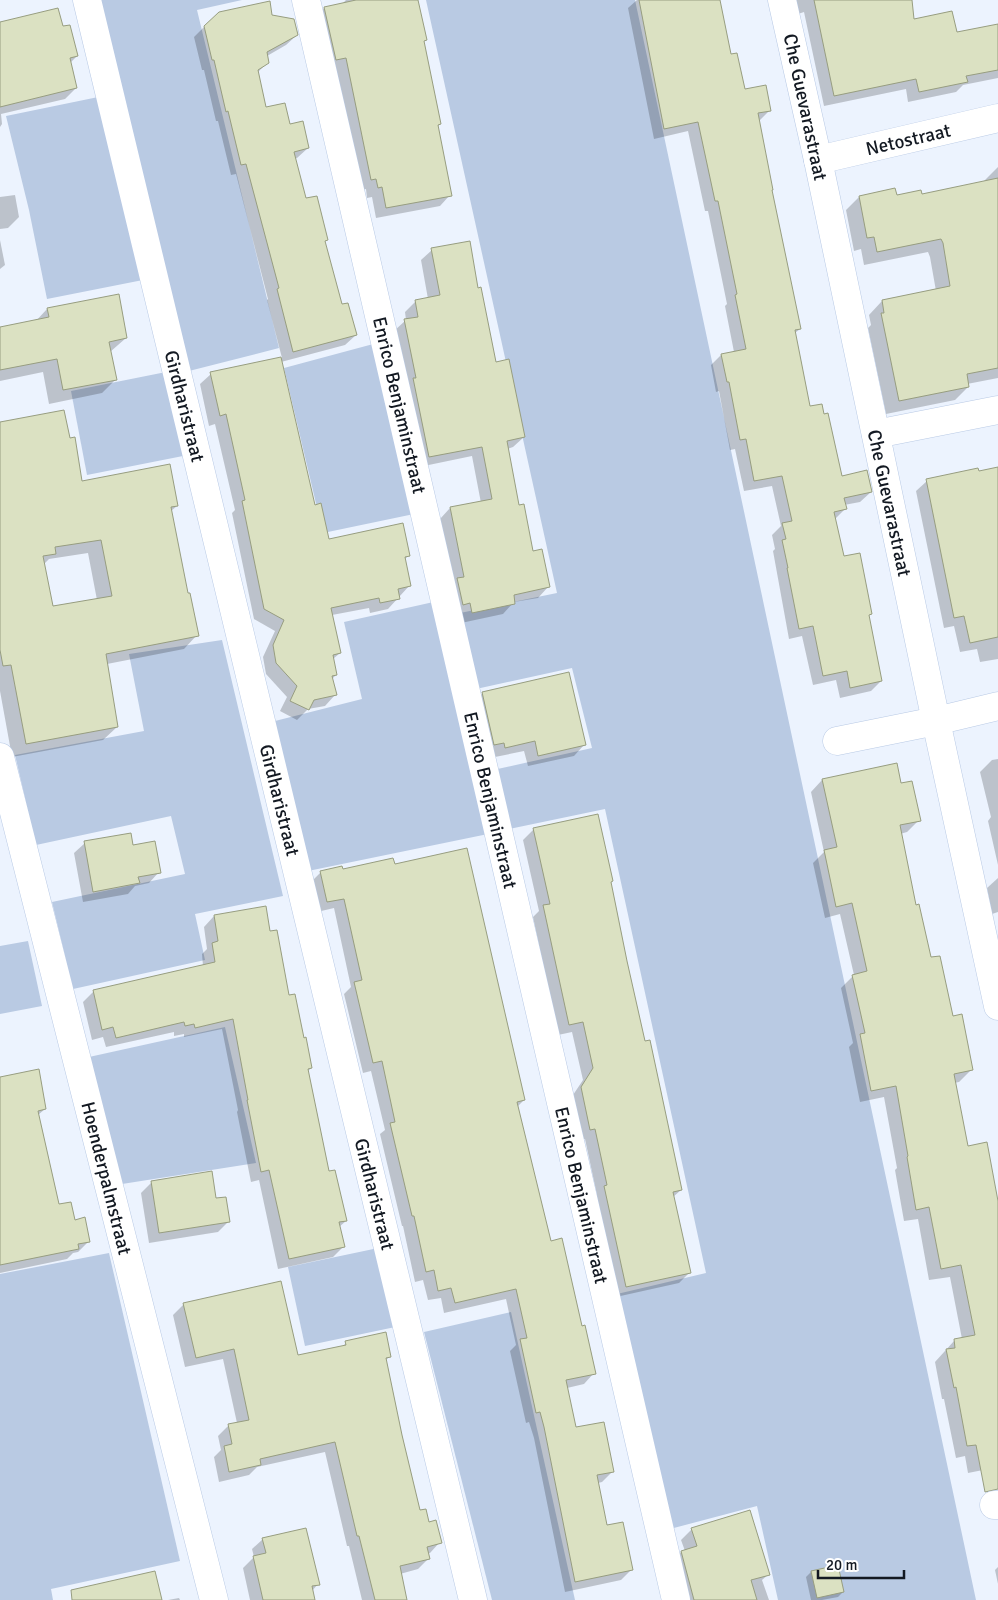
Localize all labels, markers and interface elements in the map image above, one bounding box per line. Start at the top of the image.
street label: Che Guevarastraat [778,32,832,183]
street label: Netostraat [863,118,953,161]
street label: Enrico Benjaminstraat [367,314,431,496]
street label: Girdharistraat [159,348,210,465]
street label: Che Guevarastraat [862,428,916,579]
street label: Enrico Benjaminstraat [458,709,522,891]
street label: Girdharistraat [254,742,305,859]
street label: Hoenderpalmstraat [75,1099,137,1258]
street label: Enrico Benjaminstraat [549,1104,613,1286]
street label: Girdharistraat [349,1136,400,1253]
scale bar [818,1548,904,1580]
text: 20 m [826,1556,857,1574]

